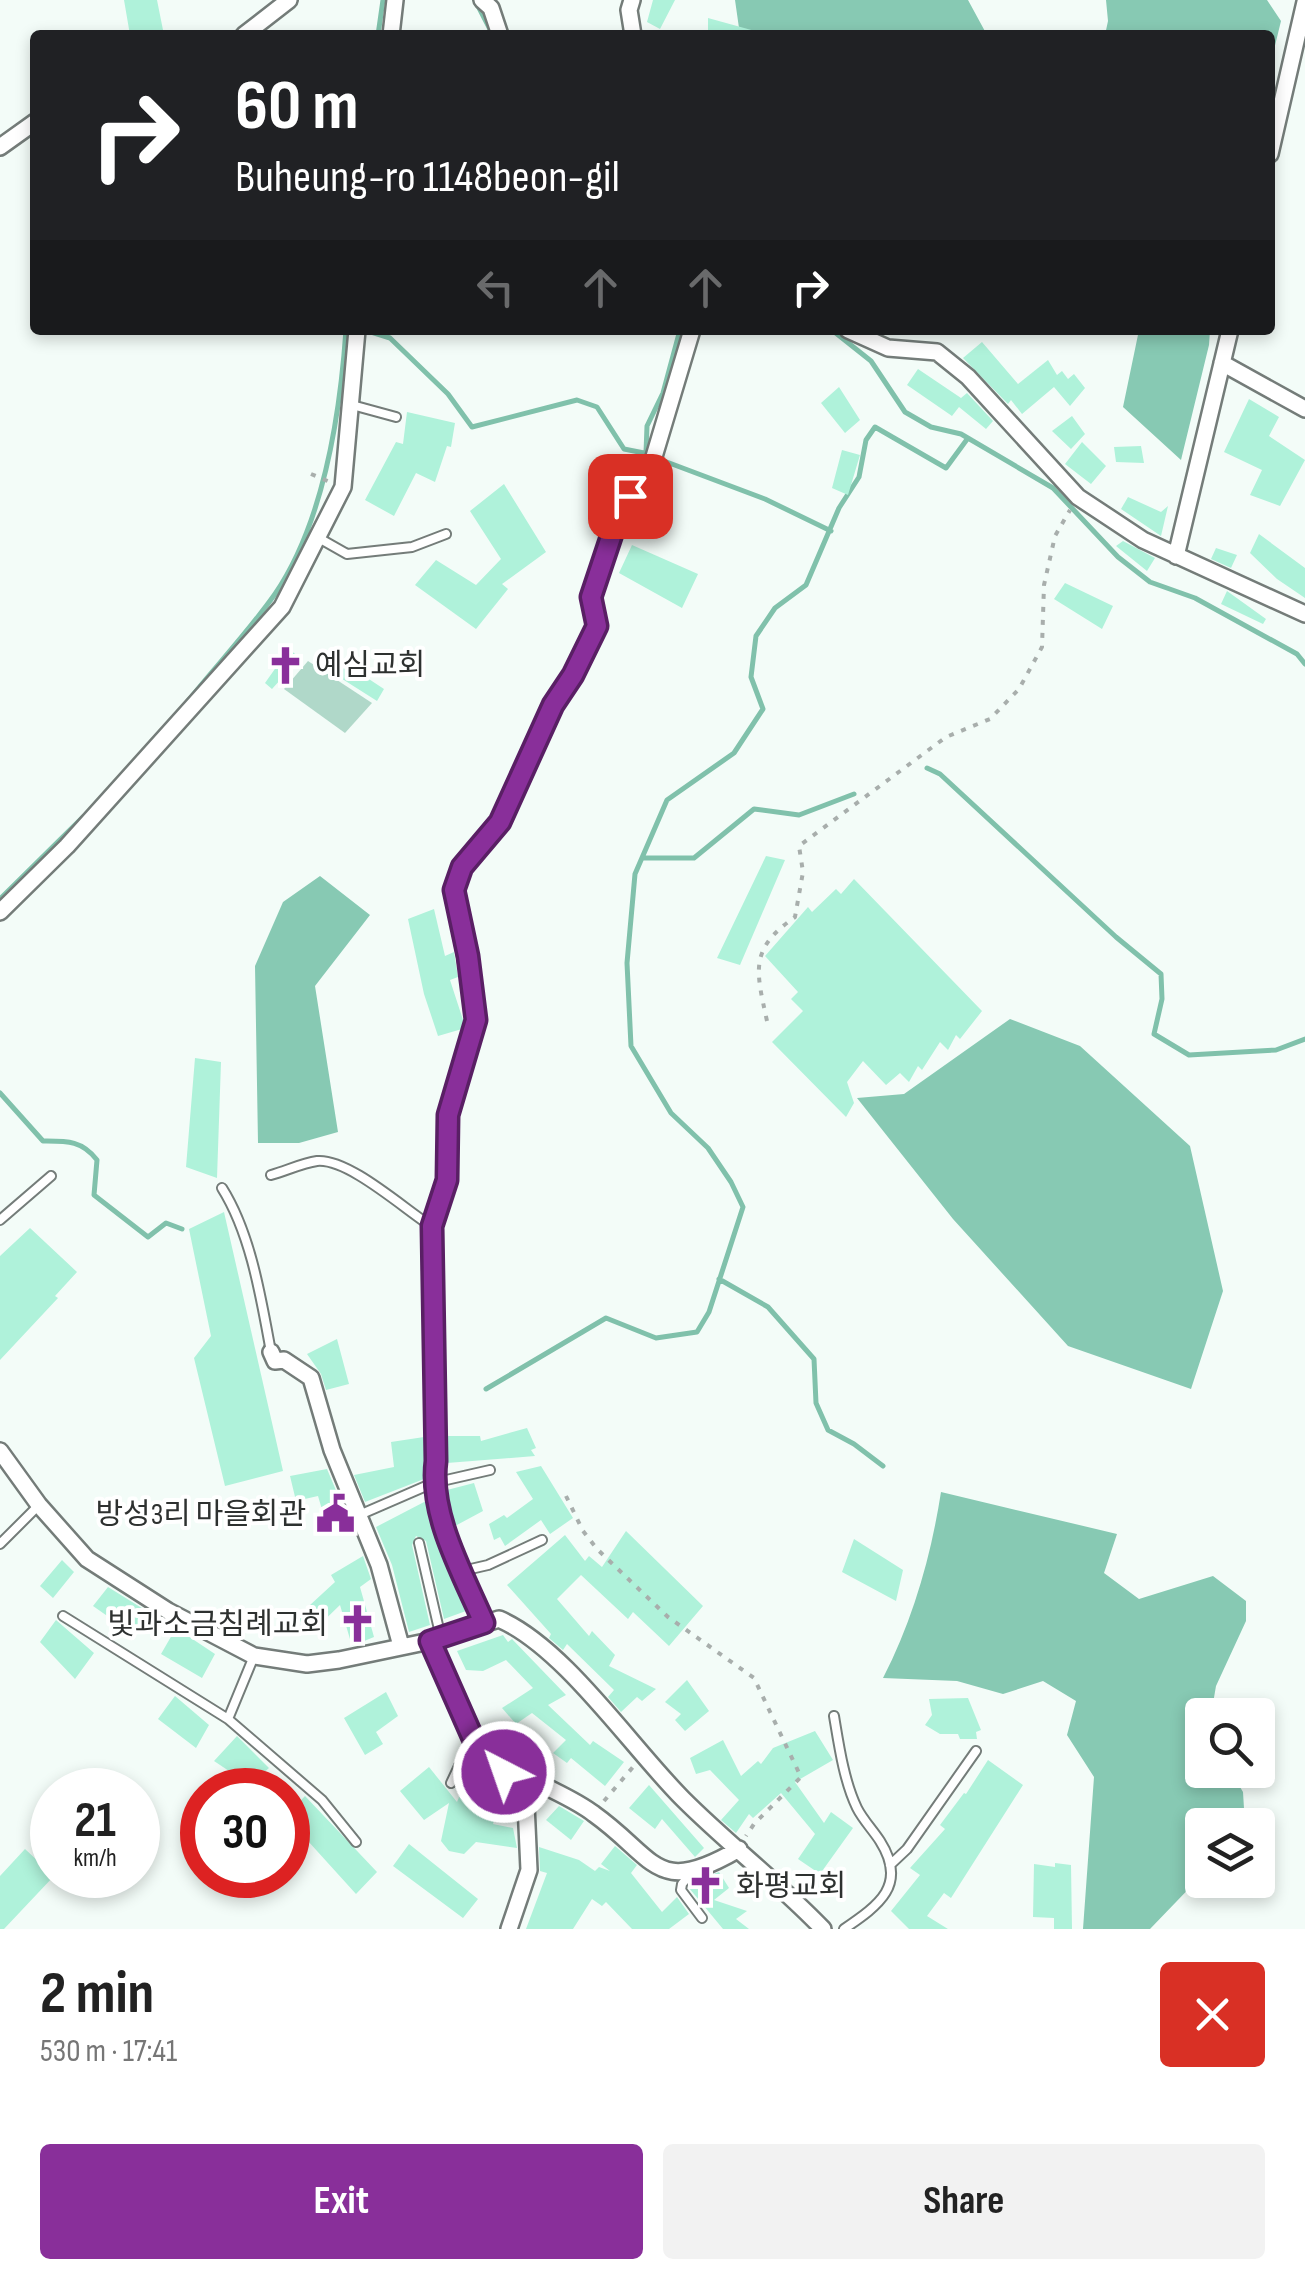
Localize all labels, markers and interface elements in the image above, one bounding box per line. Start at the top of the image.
text: 60 m [235,65,359,149]
icon: right [70,70,200,200]
text: Buheung-ro 1148beon-gil [235,150,620,205]
icon: left [468,260,523,315]
icon: ahead [573,260,628,315]
icon: ahead [678,260,733,315]
icon: right [783,260,838,315]
pin [588,454,673,539]
icon: arrive [603,469,658,524]
church icon: 예심교회 [264,644,306,686]
place label: 예심교회 [315,648,425,684]
public building icon: 방성3리 마을회관 [315,1493,357,1535]
place label: 방성3리 마을회관 [95,1497,306,1533]
church icon: 빛과소금침례교회 [337,1603,379,1645]
place label: 빛과소금침례교회 [107,1607,328,1643]
map controls [1185,1698,1275,1898]
button: search [1185,1698,1275,1788]
position arrow [452,1720,556,1824]
speed limit sign: 30 [180,1768,310,1898]
text: 21 [74,1791,116,1851]
button: layers [1185,1808,1275,1898]
text: km/h [73,1843,117,1874]
church icon: 화평교회 [685,1865,727,1907]
place label: 화평교회 [736,1869,846,1905]
text: 2 min [40,1958,154,2030]
button: close [1160,1962,1265,2067]
text: 530 m · 17:41 [40,2032,177,2071]
button: Exit [40,2144,643,2259]
button: Share [663,2144,1265,2259]

